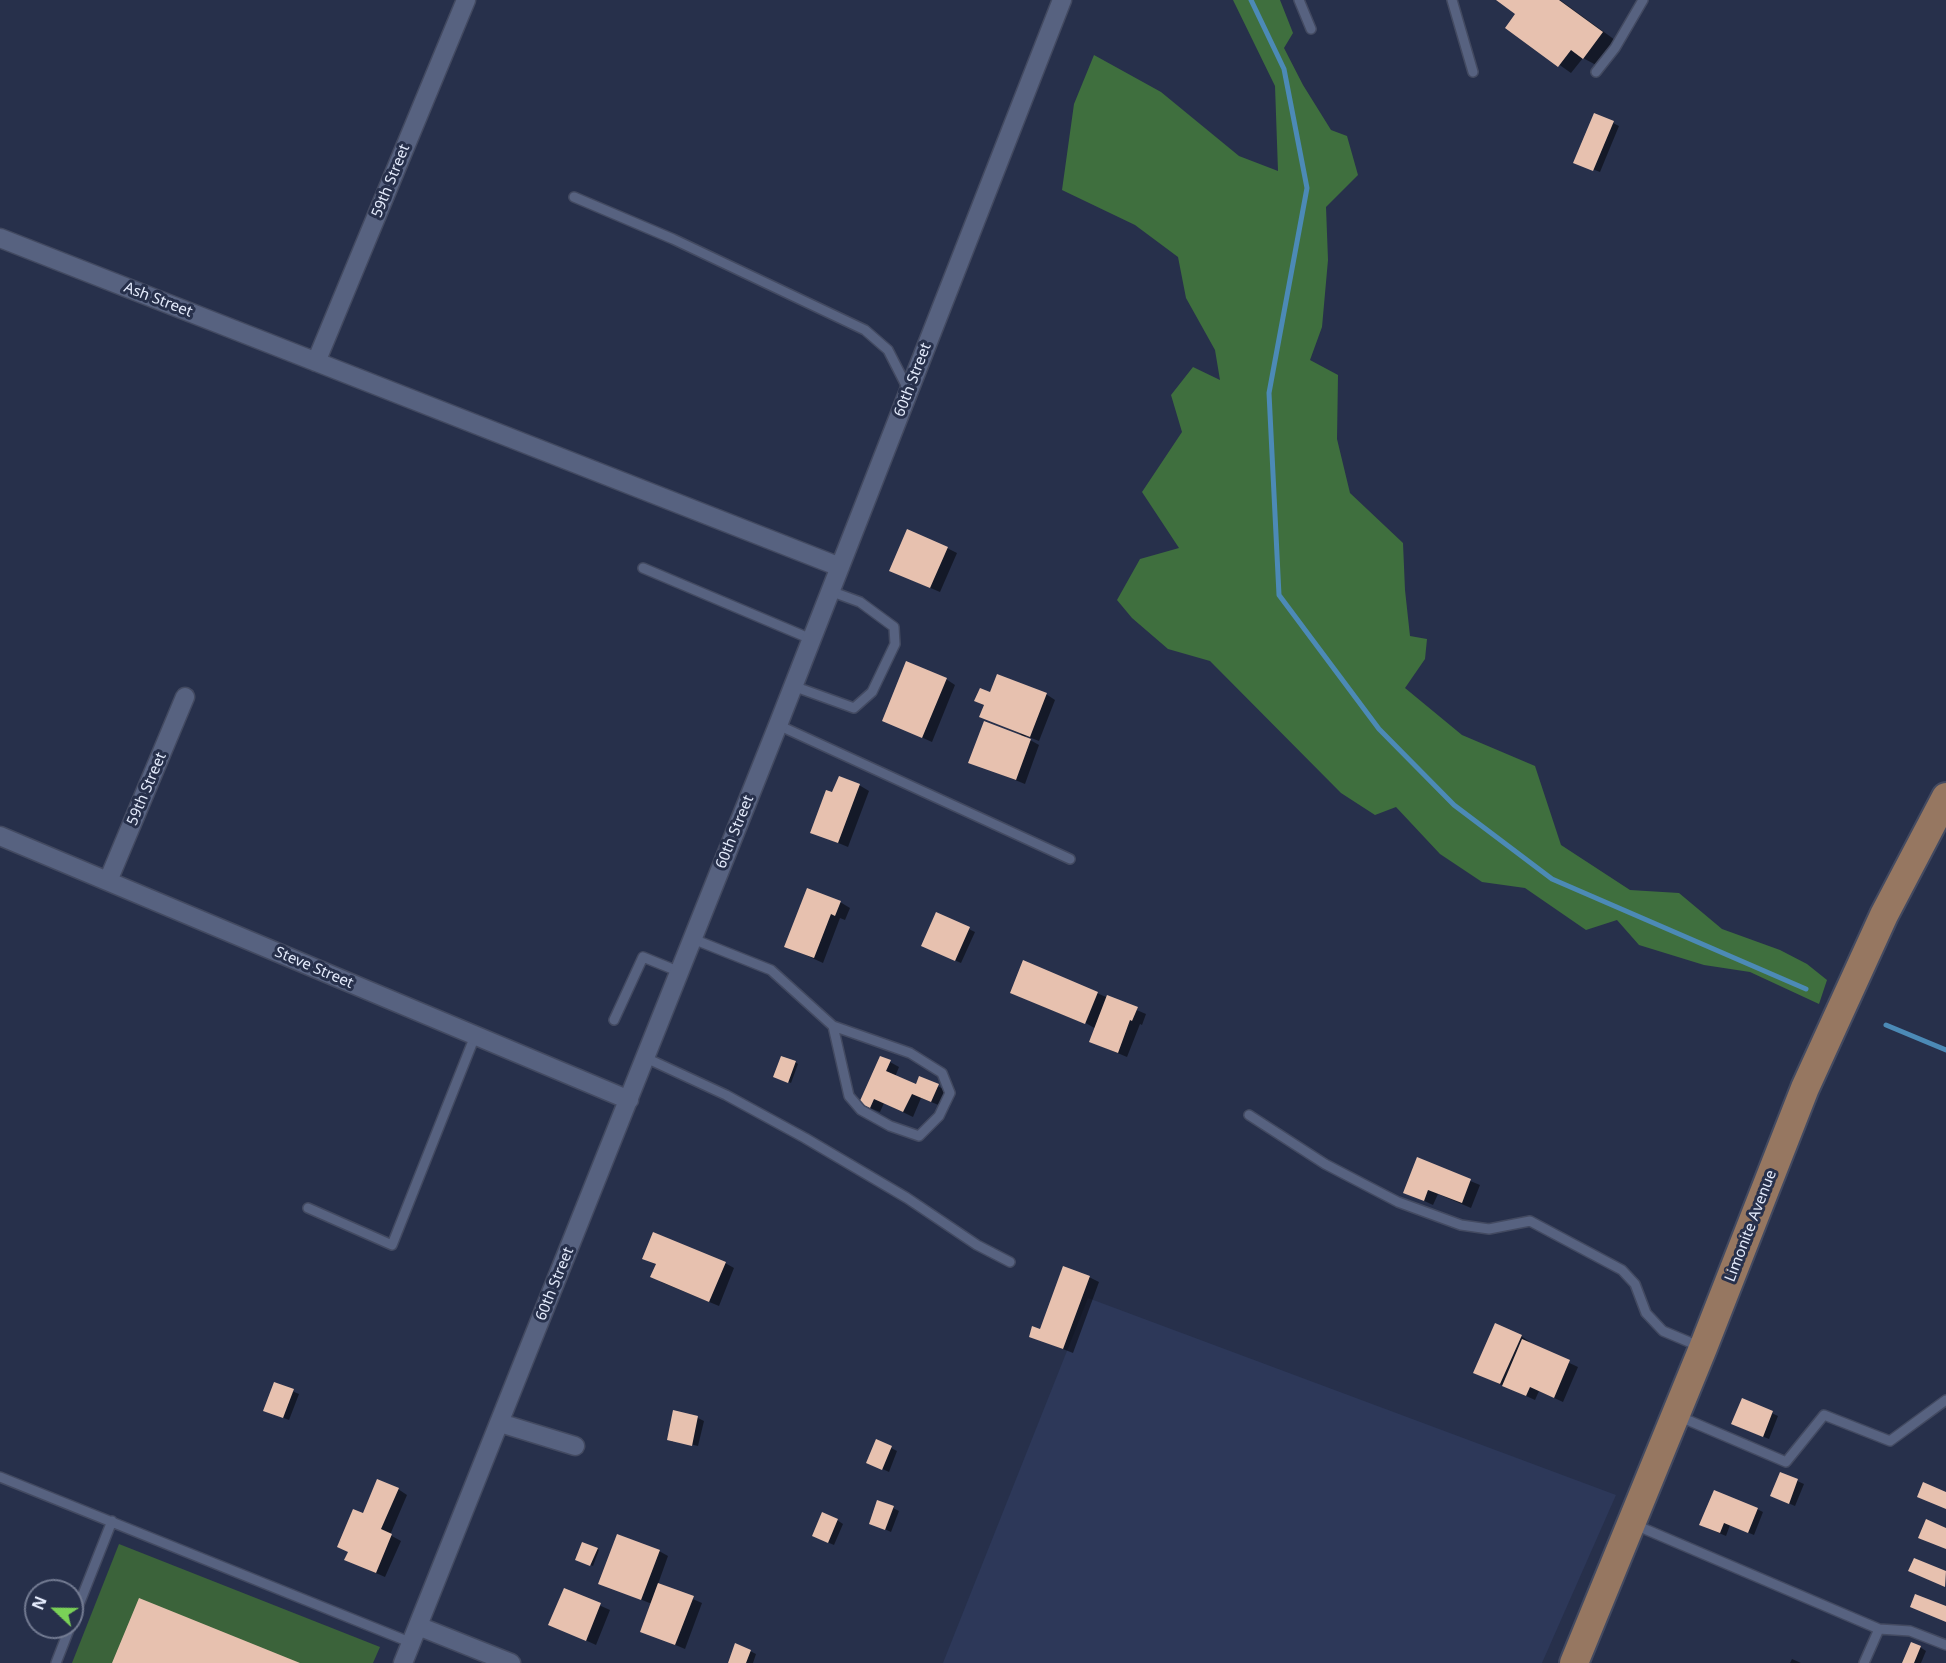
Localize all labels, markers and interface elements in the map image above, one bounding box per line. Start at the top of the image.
street label: 59th Street [368,142,414,220]
street label: Ash Street [121,279,195,321]
street label: 60th Street [891,341,935,419]
street label: 59th Street [124,750,170,828]
street label: 60th Street [712,793,758,871]
street label: Steve Street [272,943,356,993]
street label: Limonite Avenue [1721,1168,1781,1284]
street label: 60th Street [532,1245,578,1323]
north arrow [24,1579,84,1639]
text: N [27,1593,52,1613]

